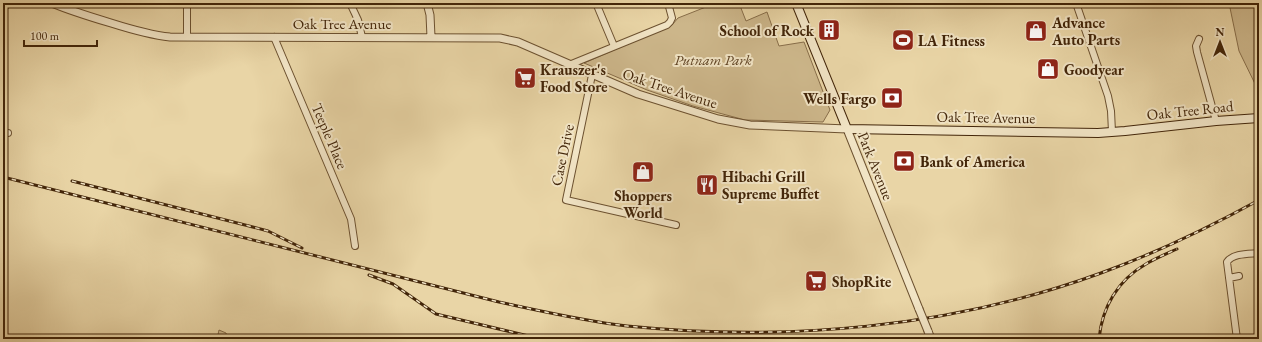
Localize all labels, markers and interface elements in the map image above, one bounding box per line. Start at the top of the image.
place label: Advance Auto Parts [1051,13,1120,49]
street label: Oak Tree Avenue [293,14,391,33]
building icon: School of Rock [816,17,842,43]
shop icon: Advance Auto Parts [1023,18,1049,44]
place label: School of Rock [720,21,815,40]
scale bar [24,22,97,48]
north arrow [1200,22,1240,62]
text: N [1216,25,1225,39]
sports icon: LA Fitness [890,27,916,53]
text: 100 m [30,28,60,44]
place label: LA Fitness [918,31,985,50]
park label: Putnam Park [674,50,752,69]
shop icon: Goodyear [1035,56,1061,82]
place label: Krauszer's Food Store [540,60,608,96]
place label: Goodyear [1064,60,1125,79]
street label: Oak Tree Avenue [620,64,720,112]
supermarket icon: Krauszer's Food Store [512,65,538,91]
bank icon: Wells Fargo [879,85,905,111]
place label: Wells Fargo [803,89,876,108]
street label: Oak Tree Road [1146,96,1235,124]
street label: Teeple Place [308,100,352,172]
street label: Oak Tree Avenue [937,107,1036,127]
street label: Case Drive [546,122,578,187]
street label: Park Avenue [854,129,898,203]
bank icon: Bank of America [891,148,917,174]
place label: Bank of America [920,152,1025,171]
shop icon: Shoppers World [630,159,656,185]
place label: Hibachi Grill Supreme Buffet [722,167,820,203]
restaurant icon: Hibachi Grill Supreme Buffet [694,172,720,198]
place label: Shoppers World [614,186,672,222]
supermarket icon: ShopRite [803,268,829,294]
place label: ShopRite [832,272,891,291]

